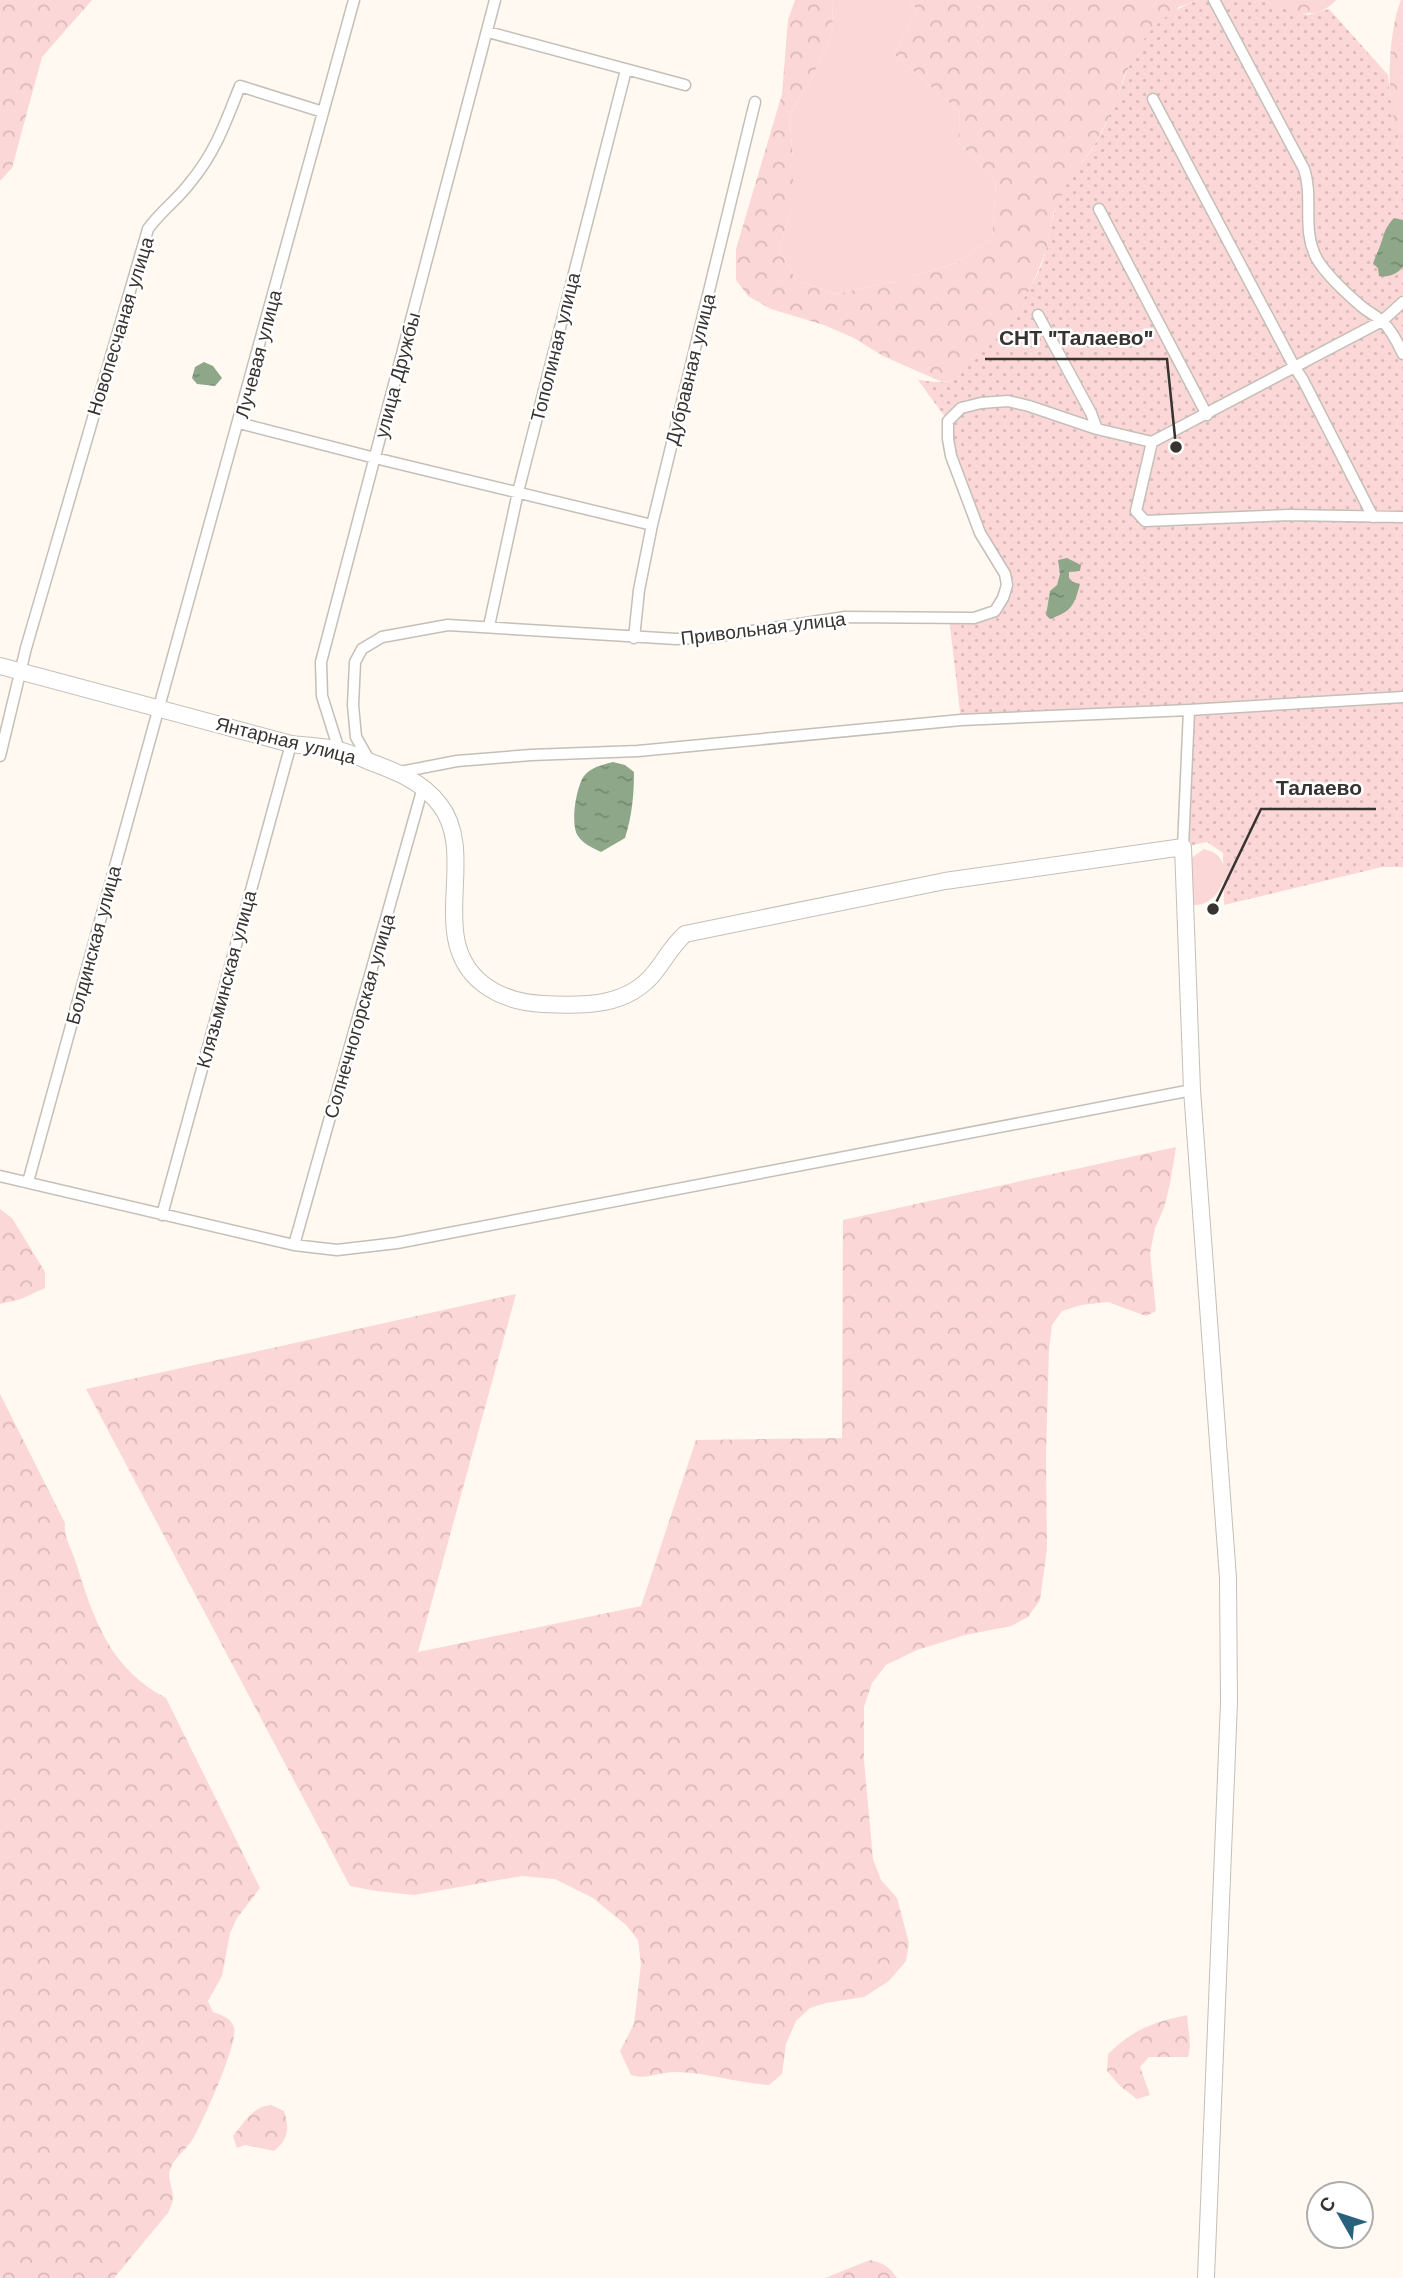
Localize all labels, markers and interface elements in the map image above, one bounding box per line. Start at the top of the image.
street label: Новопесчаная улица [82,234,159,418]
street label: Тополиная улица [526,270,585,424]
street label: Лучевая улица [230,287,287,421]
street label: Дубравная улица [661,291,721,447]
street label: улица Дружбы [370,310,425,440]
callout: СНТ "Талаево" [985,317,1167,359]
text: СНТ "Талаево" [999,325,1153,350]
street label: Привольная улица [679,607,847,650]
street label: Янтарная улица [213,712,359,769]
callout: Талаево [1261,767,1376,809]
text: Талаево [1276,775,1362,800]
street label: Болдинская улица [61,863,126,1027]
street label: Клязьминская улица [192,887,261,1071]
street label: Солнечногорская улица [319,911,400,1121]
north arrow [1305,2180,1375,2250]
text: С [1314,2192,1341,2217]

